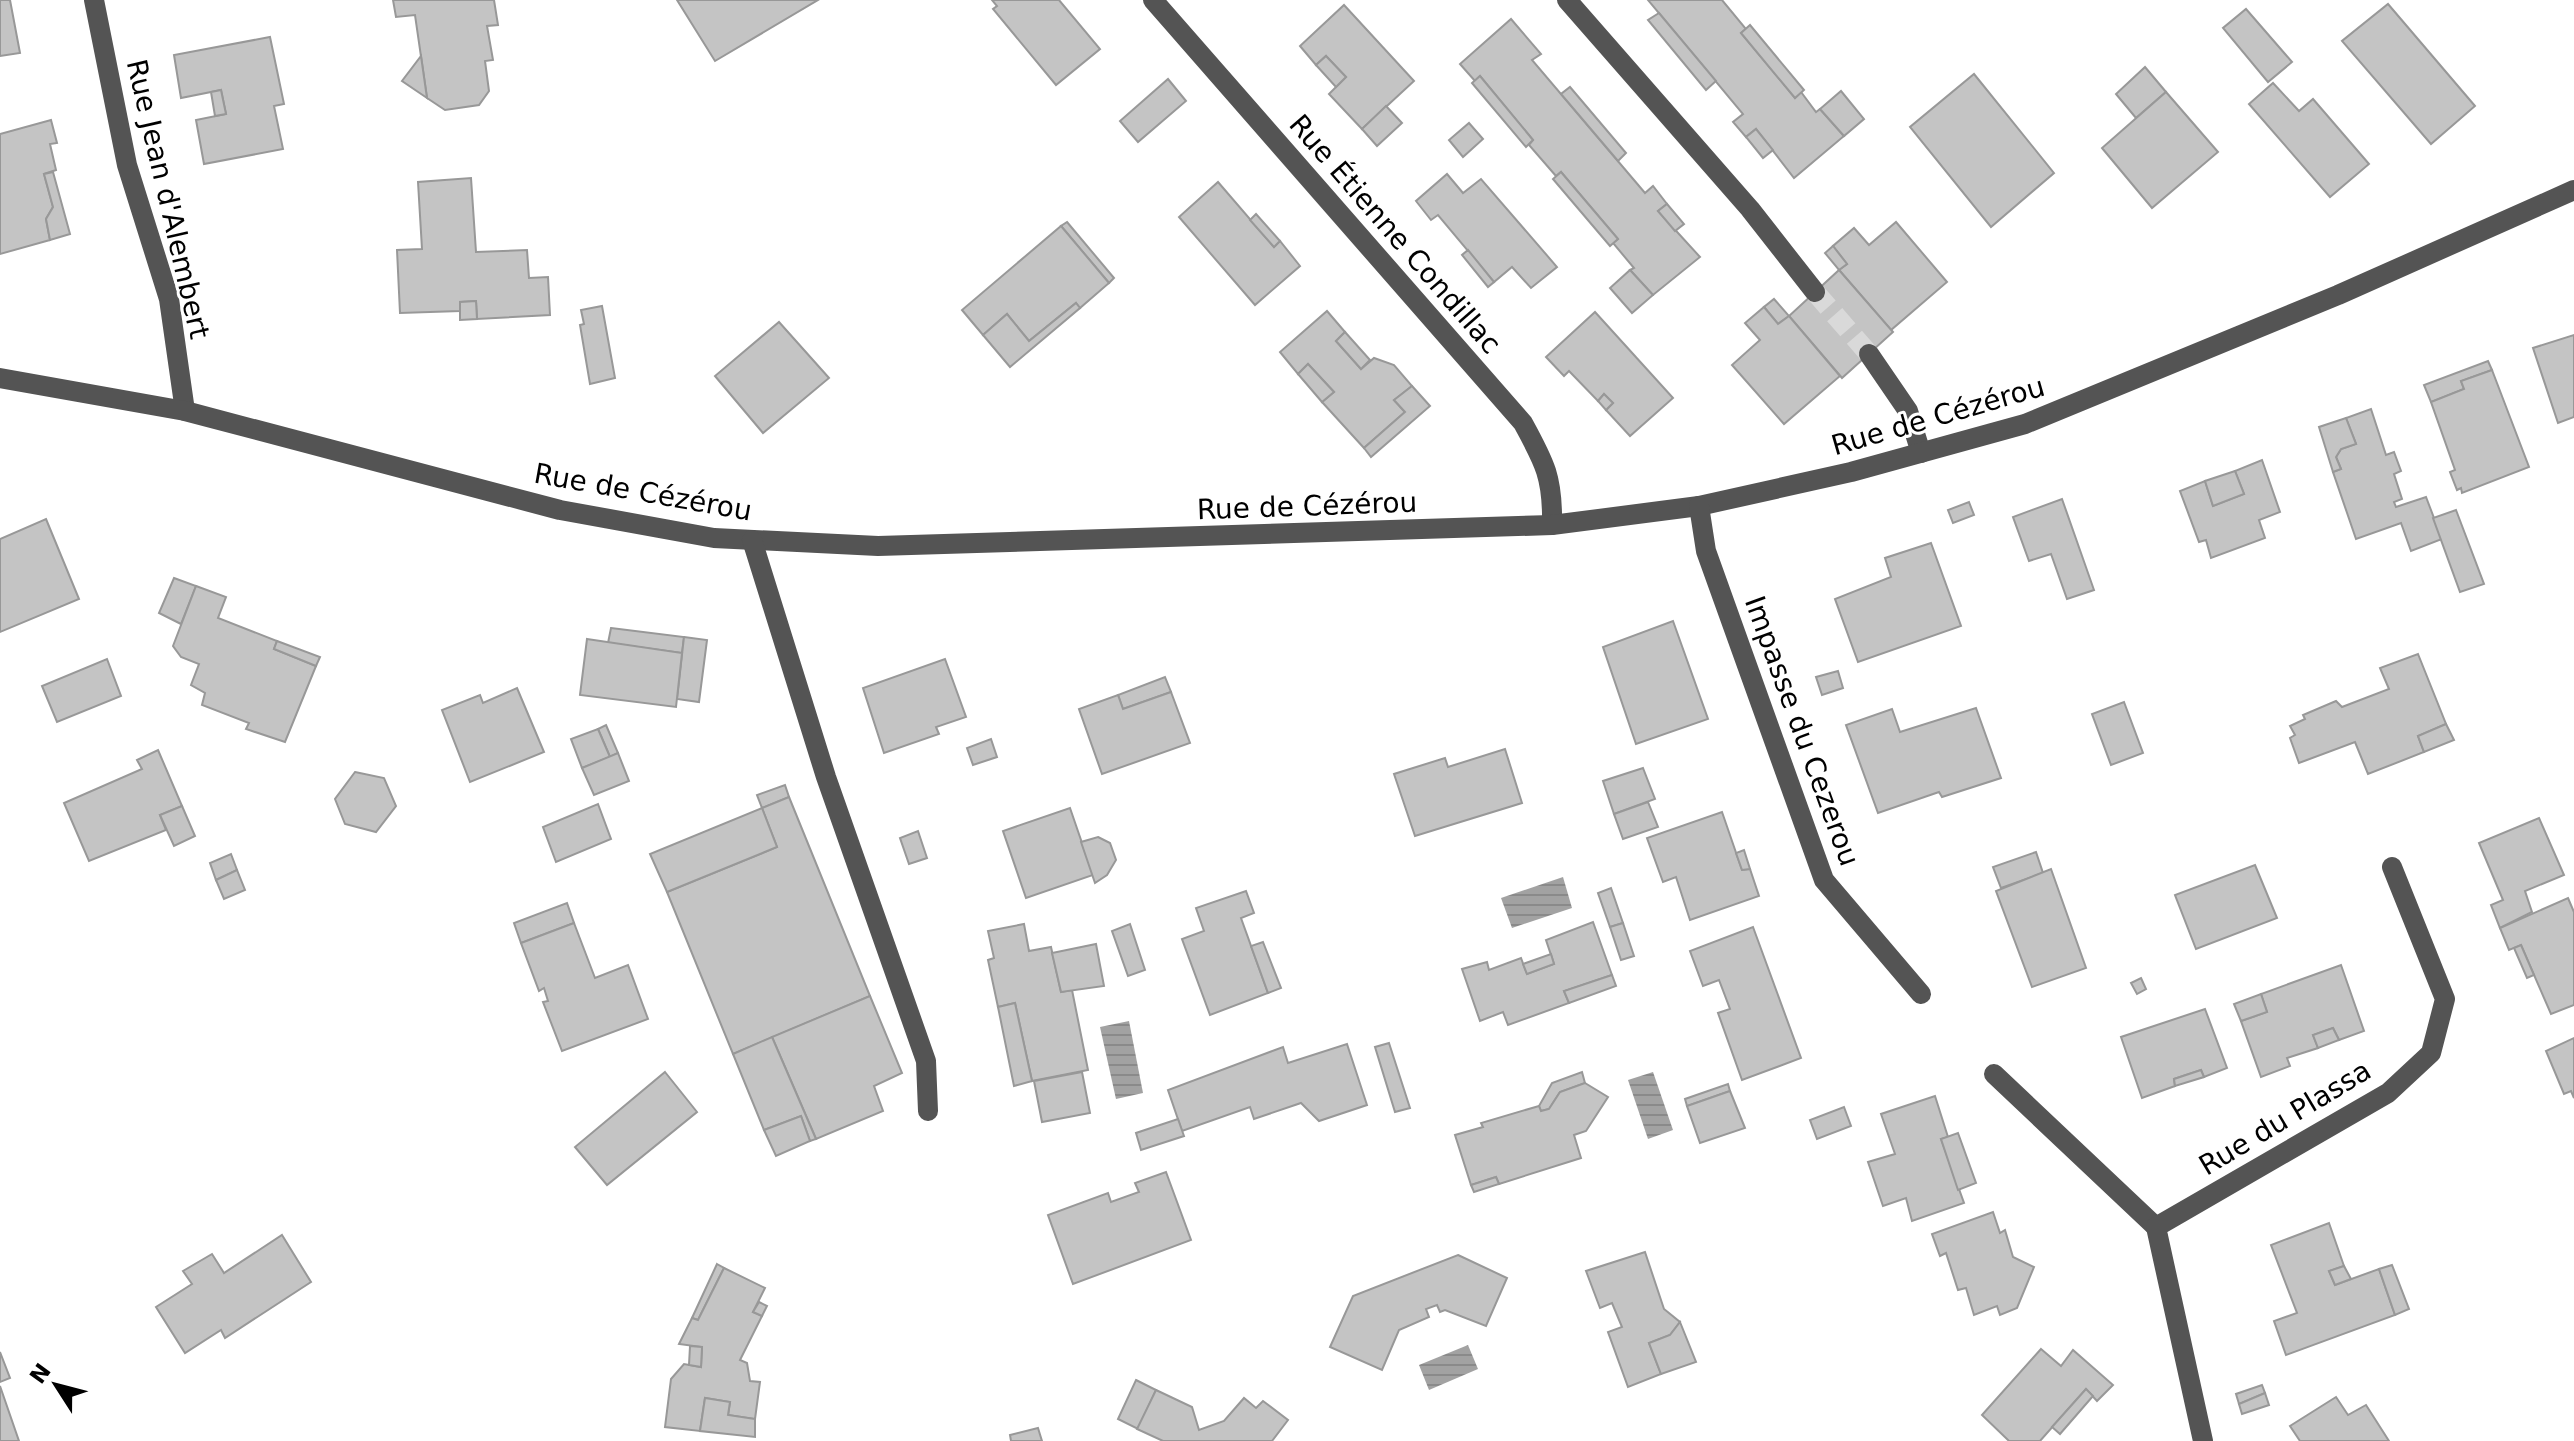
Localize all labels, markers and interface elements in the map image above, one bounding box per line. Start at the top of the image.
street label: Rue Jean d'Alembert [120,56,216,342]
street label: Rue Étienne Condillac [1282,107,1508,360]
street label: Rue de Cézérou [1827,370,2049,462]
street label: Rue de Cézérou [532,457,754,527]
street label: Rue de Cézérou [1196,486,1418,526]
street label: Impasse du Cezerou [1738,592,1866,870]
street label: Rue du Plassa [2193,1054,2377,1182]
north arrow [16,1345,96,1425]
text: N [25,1359,56,1388]

